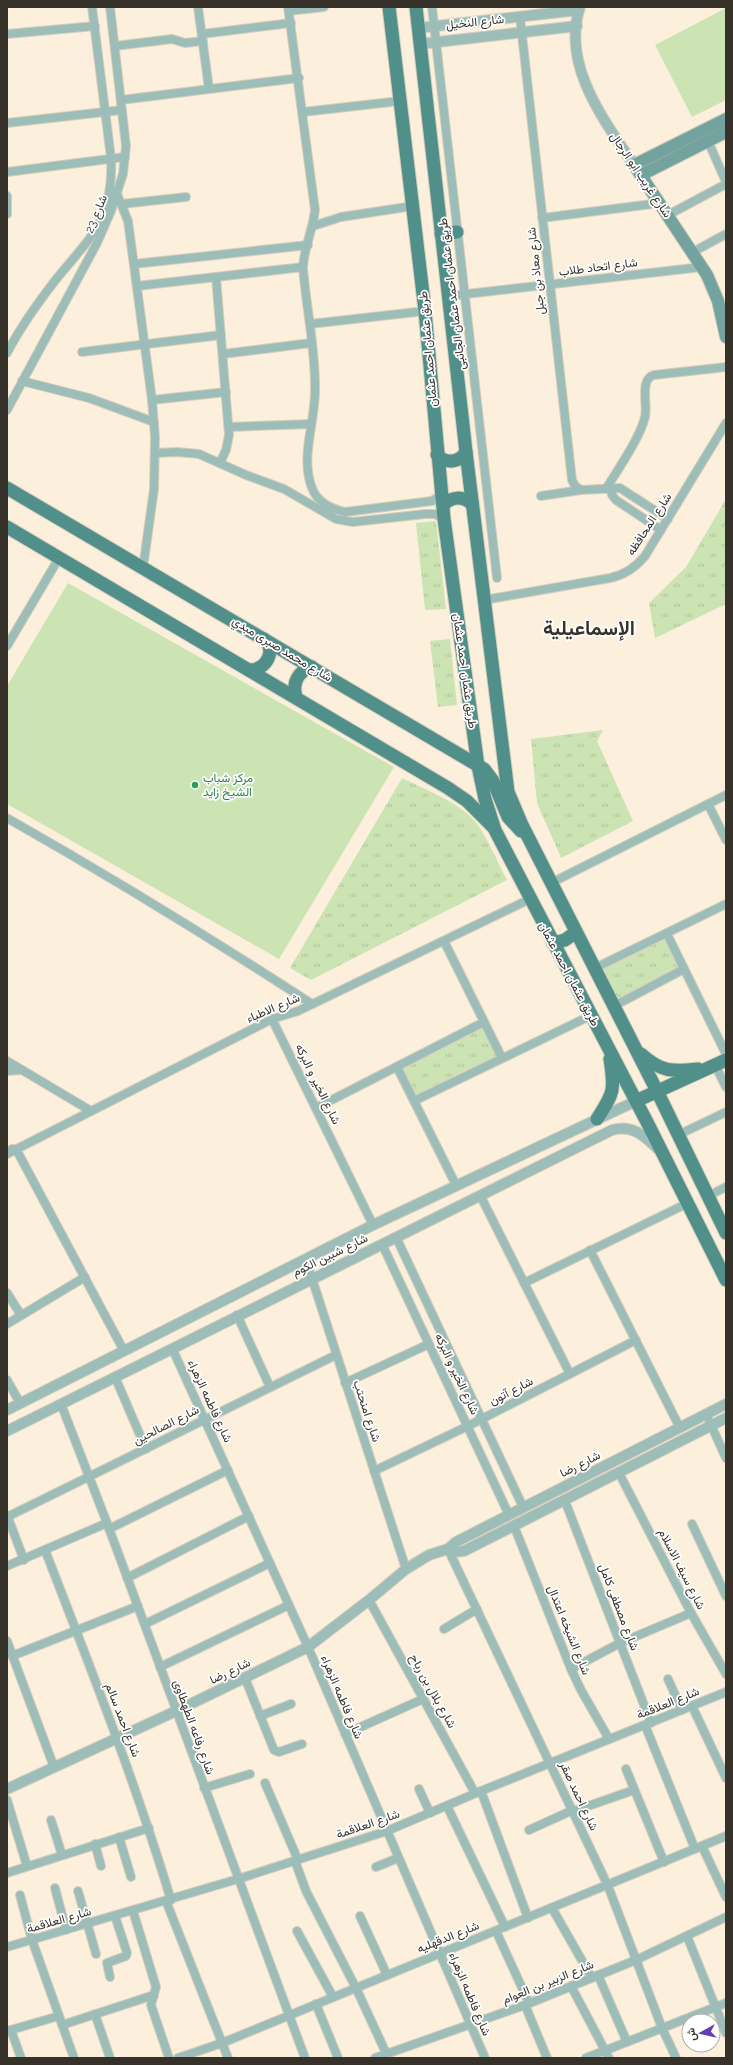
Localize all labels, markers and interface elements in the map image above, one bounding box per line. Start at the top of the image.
street label: شارع النخيل [445,12,505,34]
street label: شارع غريب ابو الرجال [606,130,675,221]
street label: شارع 23 [82,193,112,236]
street label: طريق عثمان احمد عثمان الجانبى [436,217,469,371]
street label: شارع معاذ بن جبل [524,226,550,315]
street label: شارع اتحاد طلاب [558,255,638,281]
street label: طريق عثمان احمد عثمان [416,290,441,407]
street label: شارع المحافظه [624,490,676,559]
street label: طريق عثمان احمد عثمان [449,613,480,730]
street label: شارع محمد صبرى مبدي [228,614,334,687]
district label: الإسماعيلية [543,616,635,641]
place label: مركز شباب الشيخ زايد [203,771,253,801]
marker: مركز شباب الشيخ زايد [190,780,200,790]
street label: طريق عثمان احمد عثمان [535,919,603,1029]
street label: شارع الاطباء [244,990,303,1027]
street label: شارع الخير و البركه [291,1041,344,1127]
street label: شارع شبين الكوم [290,1231,371,1281]
street label: شارع الخير و البركه [430,1331,482,1418]
street label: شارع فاطمه الزهراء [183,1357,235,1445]
street label: شارع آتون [487,1374,536,1410]
street label: شارع امنحتب [349,1378,384,1444]
street label: شارع الصالحين [131,1402,202,1449]
street label: شارع رضا [557,1448,603,1482]
street label: شارع سيف الاسلام [654,1526,708,1613]
street label: شارع مصطفى كامل [594,1562,642,1653]
street label: شارع الشيخه اعتدال [543,1583,593,1678]
street label: شارع بلال بن رباح [405,1652,459,1731]
street label: شارع فاطمه الزهراء [316,1653,366,1742]
street label: شارع رضا [207,1655,254,1689]
street label: شارع رفاعه الطهطاوى [168,1678,218,1777]
street label: شارع احمد سالم [101,1681,144,1760]
street label: شارع العلاقمة [635,1684,702,1724]
street label: شارع احمد صقر [555,1758,601,1834]
street label: شارع العلاقمة [334,1807,402,1843]
street label: شارع العلاقمة [25,1904,93,1938]
street label: شارع الدقهليه [415,1918,482,1958]
street label: شارع فاطمه الزهراء [444,1950,494,2039]
street label: شارع الزبير بن العوام [500,1957,597,2009]
north arrow [681,2013,721,2053]
text: ش [684,2027,699,2042]

